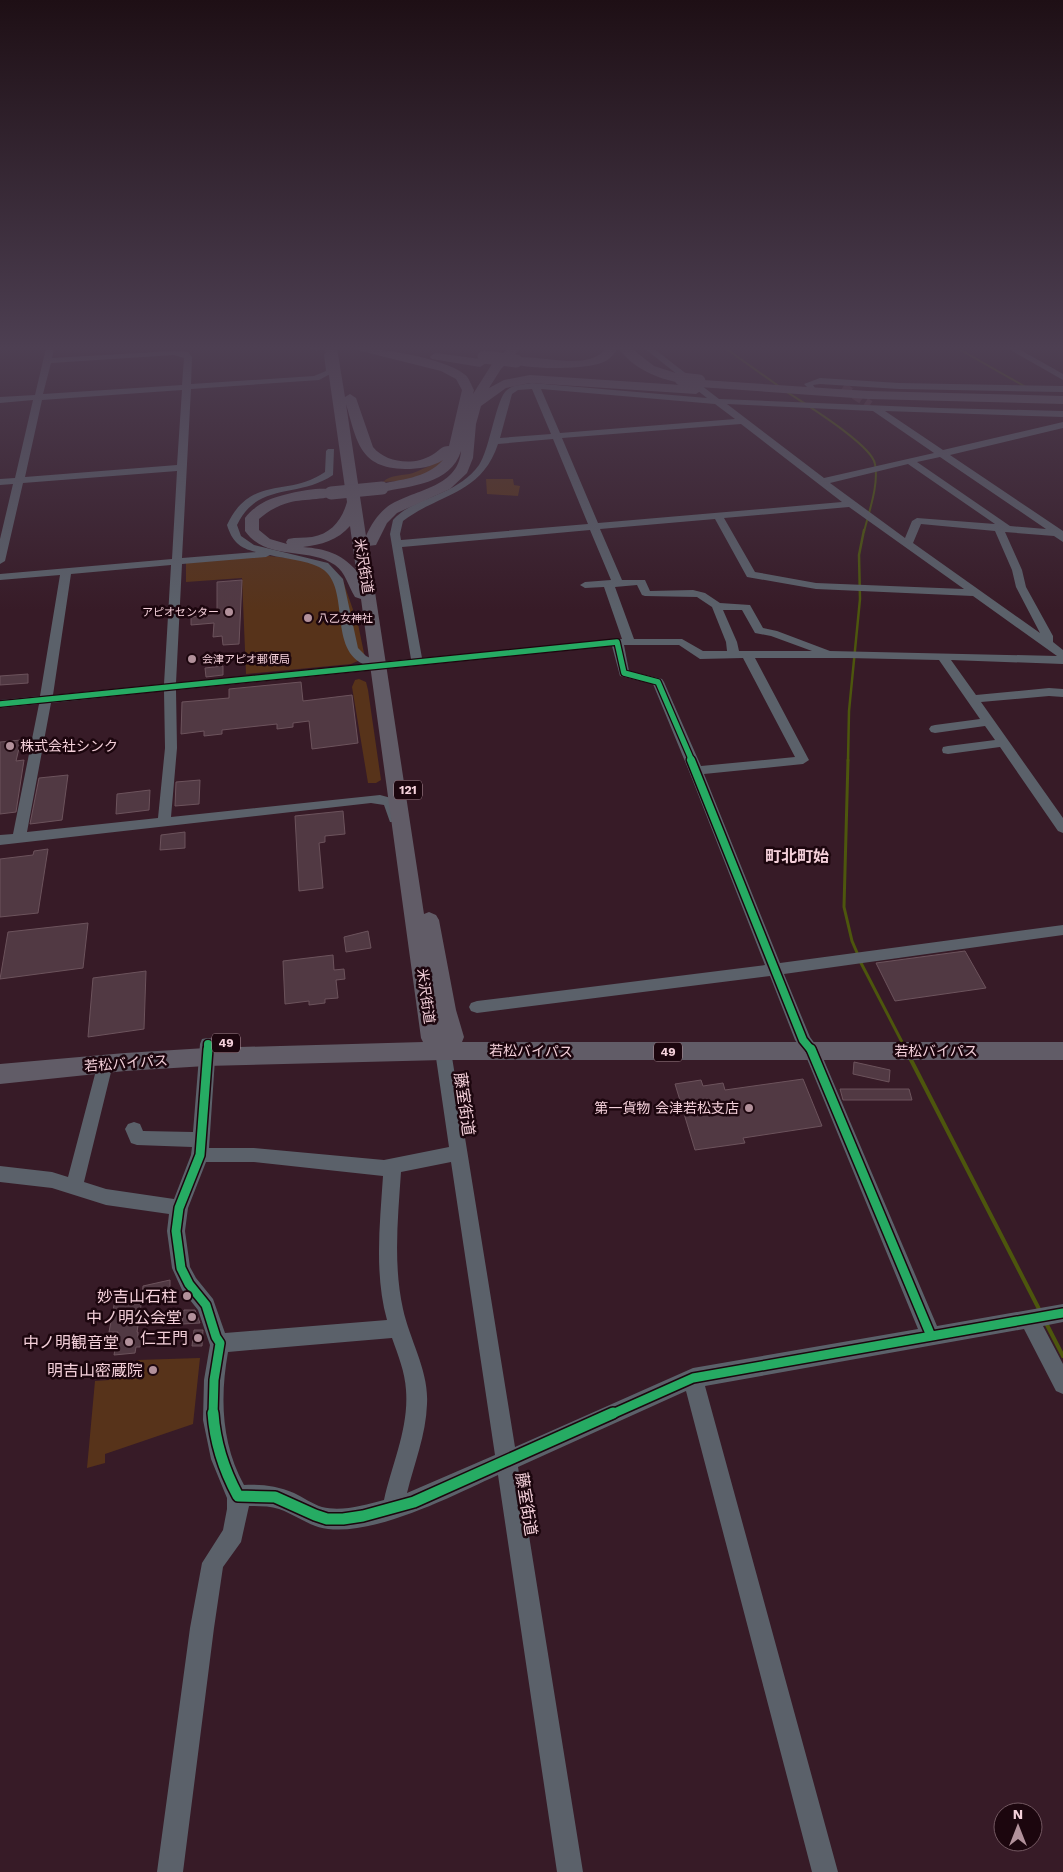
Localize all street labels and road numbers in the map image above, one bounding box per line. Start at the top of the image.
street label: 米沢街道 [352,537,376,595]
road number: 121 [394,780,422,800]
street label: 米沢街道 [414,967,438,1025]
road number: 49 [212,1034,240,1052]
street label: 若松バイパス [489,1042,573,1060]
road number: 49 [654,1042,682,1062]
street label: 若松バイパス [894,1043,978,1059]
street label: 若松バイパス [84,1052,168,1074]
street label: 藤室街道 [451,1071,478,1137]
street label: 藤室街道 [512,1471,541,1537]

